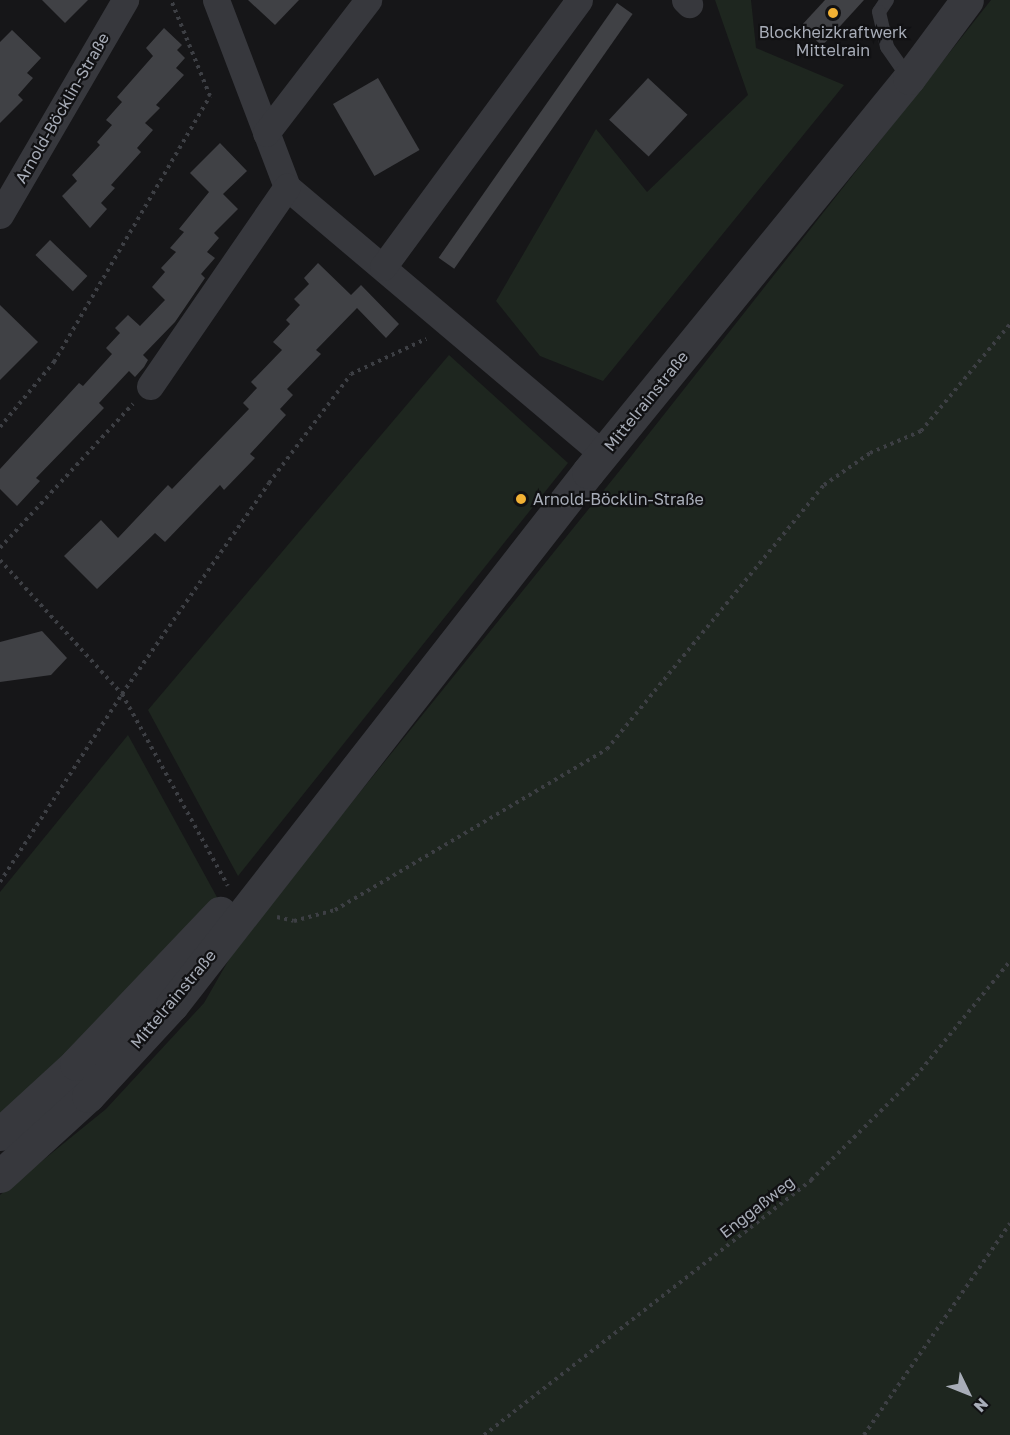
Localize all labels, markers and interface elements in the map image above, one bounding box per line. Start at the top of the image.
marker: Blockheizkraftwerk Mittelrain [826,6,840,20]
place label: Blockheizkraftwerk Mittelrain [759,22,907,60]
street label: Arnold-Böcklin-Straße [11,29,113,187]
street label: Mittelrainstraße [600,347,692,455]
place label: Arnold-Böcklin-Straße [533,489,704,509]
marker: Arnold-Böcklin-Straße [514,492,528,506]
street label: Mittelrainstraße [126,946,220,1052]
street label: Enggaßweg [716,1172,798,1242]
north arrow [938,1363,998,1423]
text: N [970,1394,993,1417]

